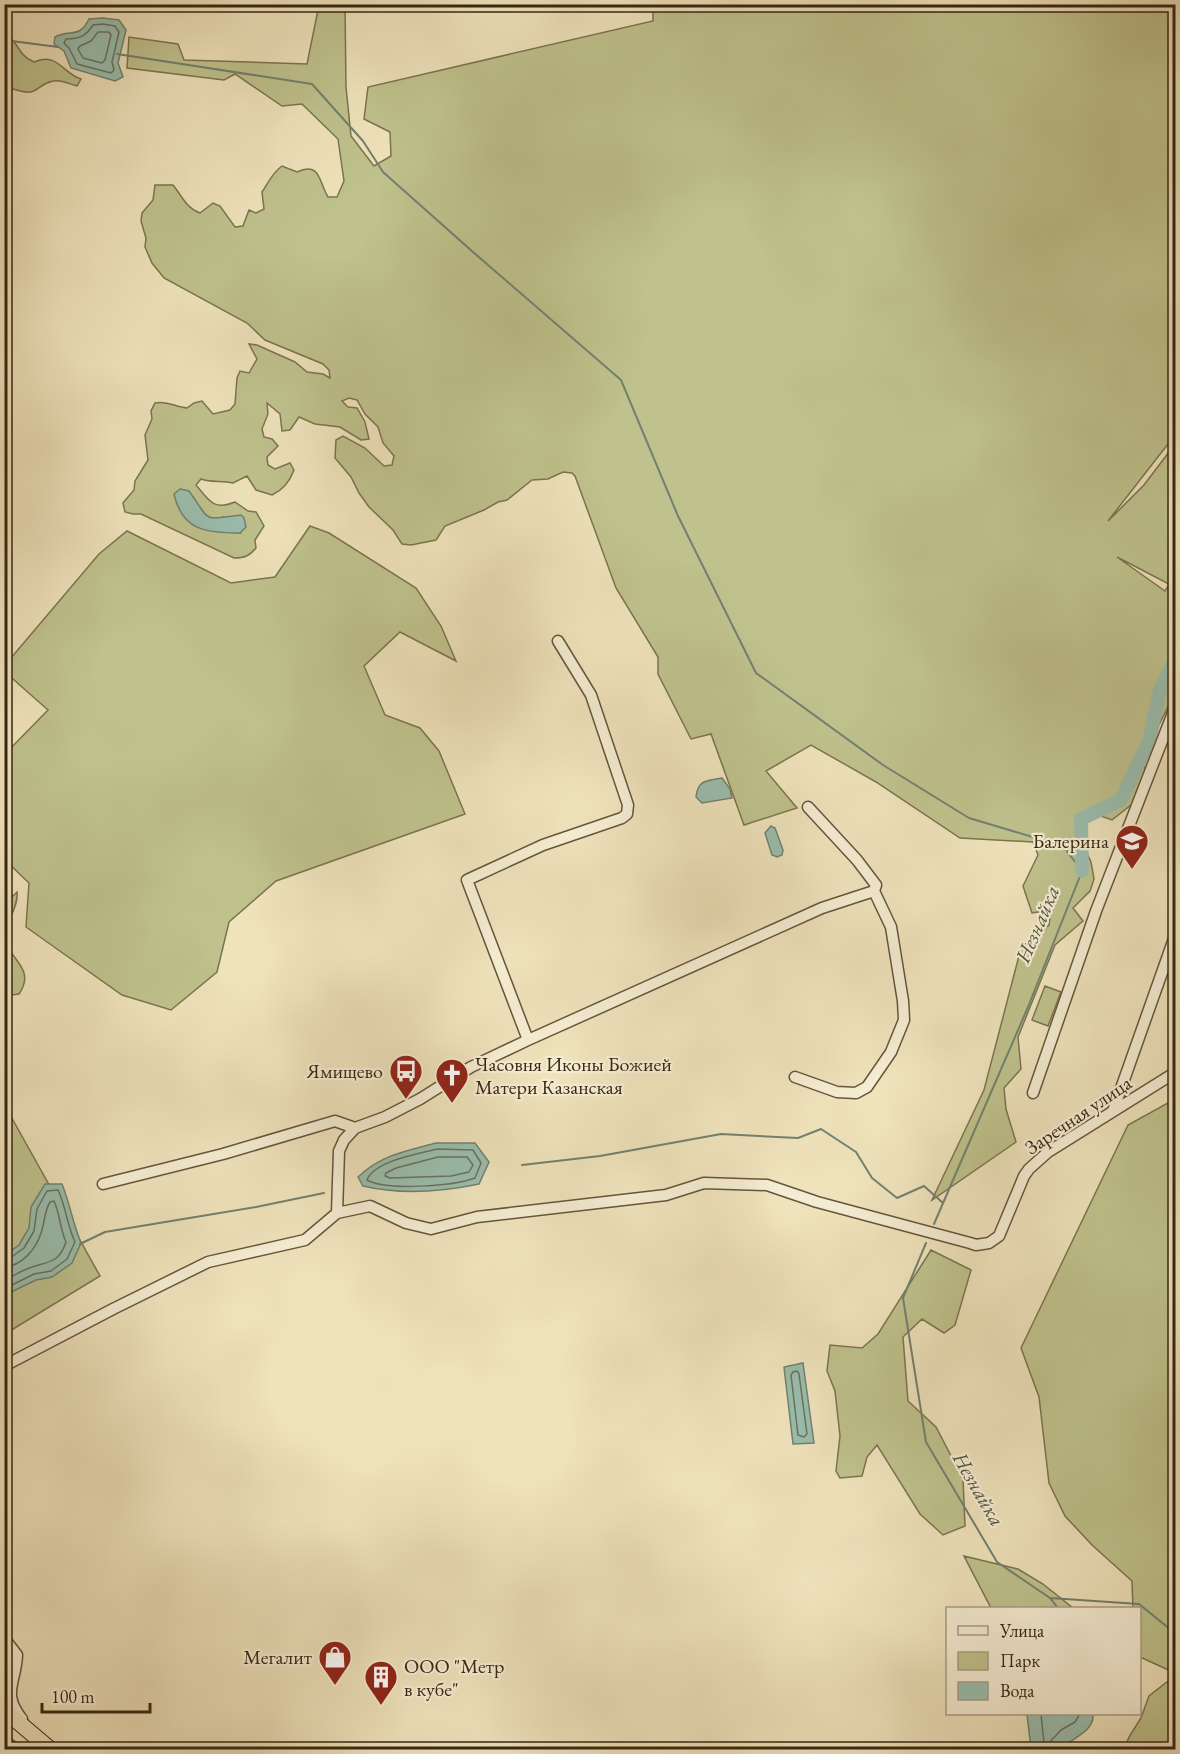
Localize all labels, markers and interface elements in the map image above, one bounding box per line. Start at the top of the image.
school or university icon: Балерина [1114,823,1150,870]
place label: Балерина [1033,828,1109,854]
water label: Незнайка [1008,881,1065,968]
place label: Часовня Иконы Божией Матери Казанская [475,1051,672,1100]
bus stop icon: Ямищево [388,1053,424,1100]
church icon: Часовня Иконы Божией Матери Казанская [434,1057,470,1104]
place label: Ямищево [306,1058,383,1084]
street label: Заречная улица [1020,1070,1136,1160]
water label: Незнайка [946,1446,1011,1531]
legend [946,1607,1141,1715]
text: Улица [999,1619,1045,1642]
shop icon: Мегалит [317,1639,353,1686]
place label: Мегалит [243,1644,312,1670]
text: Парк [1000,1649,1040,1672]
place label: ООО "Метр в кубе" [404,1653,504,1702]
building icon: ООО "Метр в кубе" [363,1659,399,1706]
scale bar [42,1676,150,1714]
text: Вода [1000,1679,1035,1702]
text: 100 m [51,1685,95,1708]

